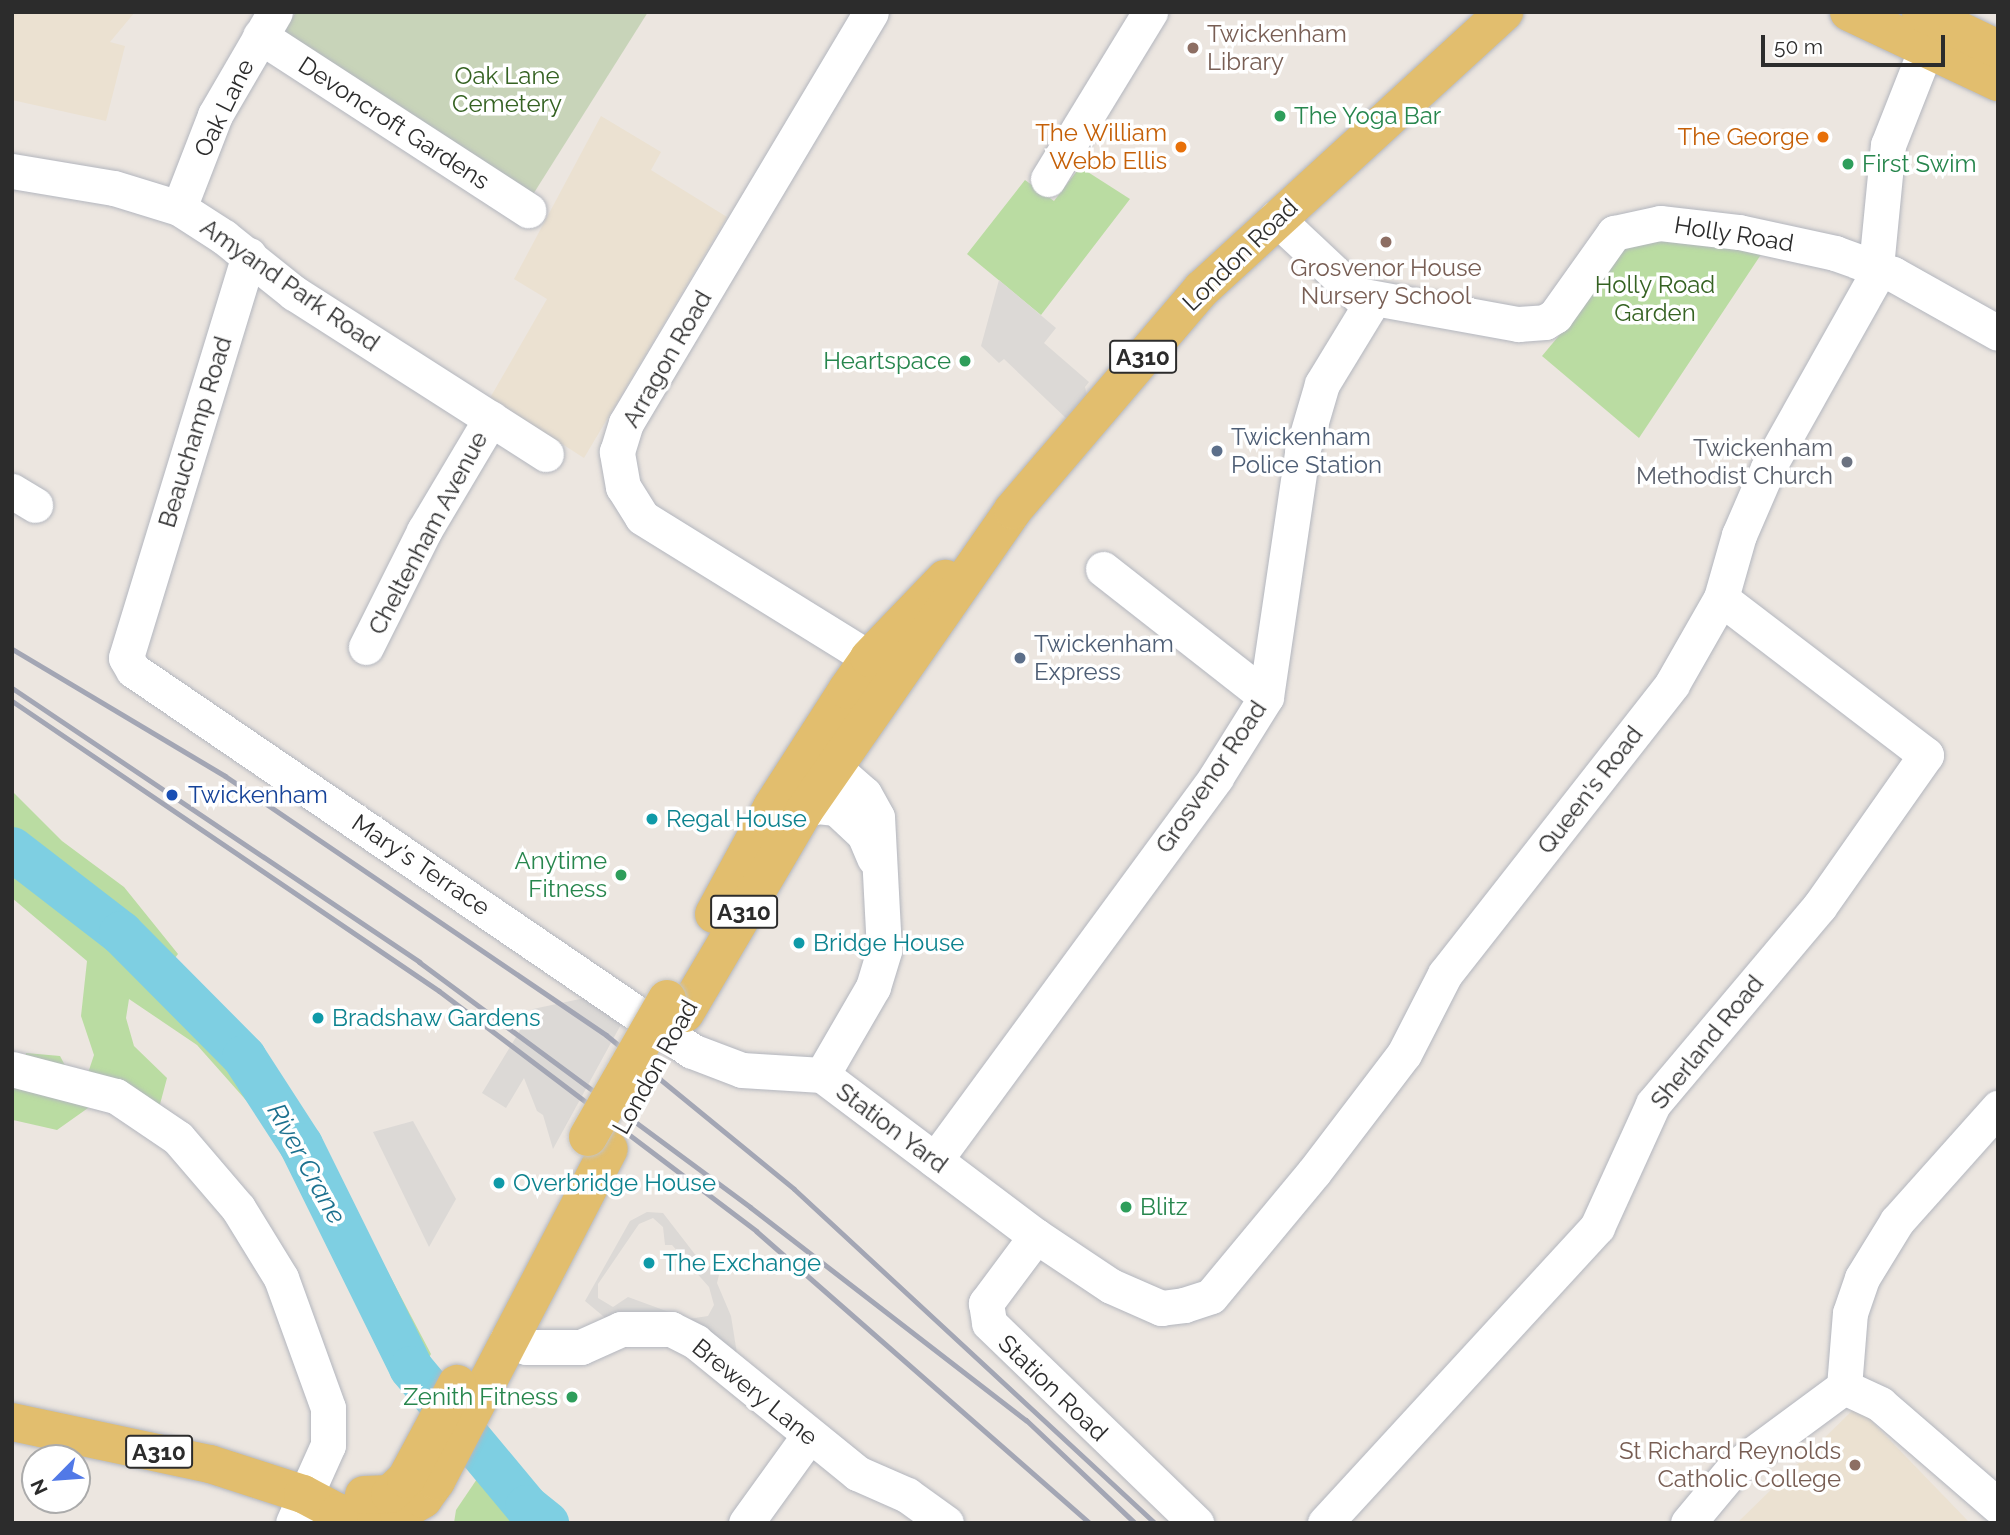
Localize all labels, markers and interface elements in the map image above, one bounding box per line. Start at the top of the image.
place label: Twickenham Library [1207,20,1347,76]
scale bar [1765,21,1949,65]
text: 50 m [1774,34,1823,59]
marker: Twickenham Library [1185,40,1201,56]
street label: Devoncroft Gardens [293,51,495,195]
street label: Oak Lane [188,54,260,162]
park label: Oak Lane Cemetery [452,62,562,118]
place label: The Yoga Bar [1294,102,1442,130]
marker: The Yoga Bar [1272,108,1288,124]
place label: The William Webb Ellis [1034,119,1167,175]
place label: The George [1678,123,1809,151]
marker: The George [1815,129,1831,145]
marker: The William Webb Ellis [1173,139,1189,155]
place label: First Swim [1862,150,1977,178]
marker: First Swim [1840,156,1856,172]
street label: London Road [1176,193,1304,317]
street label: Holly Road [1672,210,1796,258]
street label: Amyand Park Road [195,213,385,357]
marker: Grosvenor House Nursery School [1378,234,1394,250]
place label: Grosvenor House Nursery School [1290,254,1482,310]
park label: Holly Road Garden [1594,271,1716,327]
street label: Arragon Road [616,286,718,432]
street label: Beauchamp Road [152,333,238,531]
road number: A310 [1108,338,1178,376]
place label: Heartspace [823,347,951,375]
marker: Heartspace [957,353,973,369]
place label: Twickenham Police Station [1231,423,1382,479]
street label: Cheltenham Avenue [362,426,494,640]
place label: Twickenham Methodist Church [1636,434,1833,490]
marker: Twickenham Police Station [1209,443,1225,459]
marker: Twickenham Methodist Church [1839,454,1855,470]
place label: Twickenham Express [1034,630,1174,686]
marker: Twickenham Express [1012,650,1028,666]
street label: Grosvenor Road [1149,695,1273,859]
street label: Queen's Road [1531,720,1649,860]
place label: Twickenham [188,781,328,809]
marker: Twickenham [162,785,182,805]
place label: Regal House [666,805,808,833]
street label: Mary's Terrace [346,808,496,922]
marker: Regal House [644,811,660,827]
place label: Anytime Fitness [515,847,607,903]
marker: Anytime Fitness [613,867,629,883]
road number: A310 [709,892,779,931]
place label: Bridge House [813,929,964,957]
marker: Bridge House [791,935,807,951]
street label: Sherland Road [1644,969,1770,1115]
street label: London Road [606,995,704,1139]
place label: Bradshaw Gardens [332,1004,541,1032]
marker: Bradshaw Gardens [310,1010,326,1026]
street label: Station Yard [830,1077,954,1179]
water label: River Crane [260,1098,352,1230]
place label: Overbridge House [513,1169,716,1197]
marker: Overbridge House [491,1175,507,1191]
place label: Blitz [1140,1193,1188,1221]
marker: Blitz [1118,1199,1134,1215]
place label: The Exchange [663,1249,821,1277]
marker: The Exchange [641,1255,657,1271]
street label: Station Road [992,1329,1114,1447]
street label: Brewery Lane [686,1332,824,1452]
place label: Zenith Fitness [403,1383,558,1411]
marker: Zenith Fitness [564,1389,580,1405]
road number: A310 [124,1432,194,1471]
place label: St Richard Reynolds Catholic College [1619,1437,1841,1493]
north arrow [21,1444,91,1514]
marker: St Richard Reynolds Catholic College [1847,1457,1863,1473]
text: N [26,1476,52,1498]

